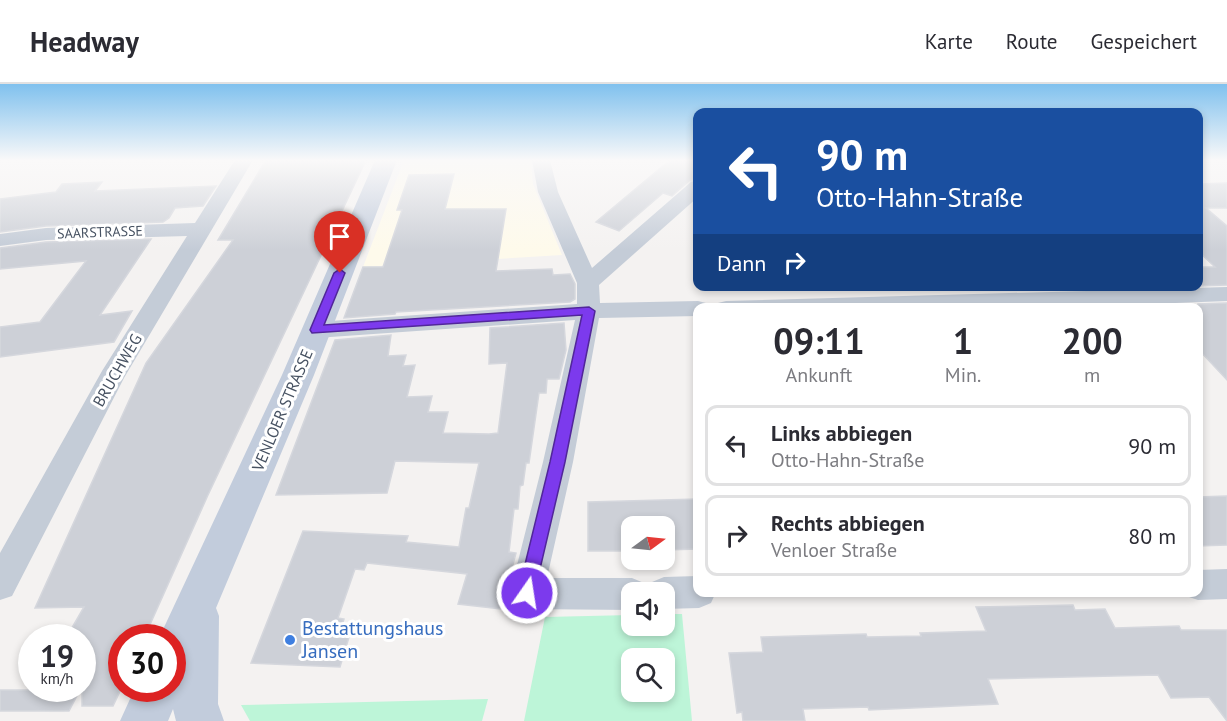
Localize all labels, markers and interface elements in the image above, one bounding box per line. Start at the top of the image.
text: Headway [30,23,139,60]
text: Karte [925,28,973,55]
text: Route [1006,28,1057,55]
text: Gespeichert [1090,28,1197,55]
text: 90 m [816,127,908,182]
icon: left [717,132,795,210]
text: Otto-Hahn-Straße [816,180,1023,214]
pin [314,211,365,273]
icon: arrive [323,220,356,253]
street label: SAARSTRASSE [57,222,143,242]
icon: right [778,246,811,279]
text: Dann [717,249,766,277]
text: 09:11 [773,317,865,364]
text: 1 [953,317,973,364]
text: 200 [1062,317,1123,364]
street label: BRUCHWEG [88,330,146,410]
street label: VENLOER STRASSE [247,346,317,475]
text: Ankunft [786,362,852,388]
text: Min. [945,362,981,388]
text: m [1084,362,1100,388]
text: Links abbiegen [771,419,912,447]
icon: left [720,429,753,462]
text: 90 m [1128,432,1176,460]
text: Otto-Hahn-Straße [771,447,925,473]
text: Rechts abbiegen [771,509,925,537]
north arrow [621,516,675,570]
map controls [621,516,675,702]
icon: right [720,519,753,552]
text: 80 m [1128,522,1176,550]
text: Venloer Straße [771,537,897,563]
position arrow [495,561,559,625]
button: sound [621,582,675,636]
place label: Bestattungshaus Jansen [301,615,443,664]
speed limit sign: 30 [108,624,186,702]
marker: Bestattungshaus Jansen [283,633,297,647]
text: 19 [40,636,74,675]
button: search [621,648,675,702]
text: km/h [41,669,73,688]

